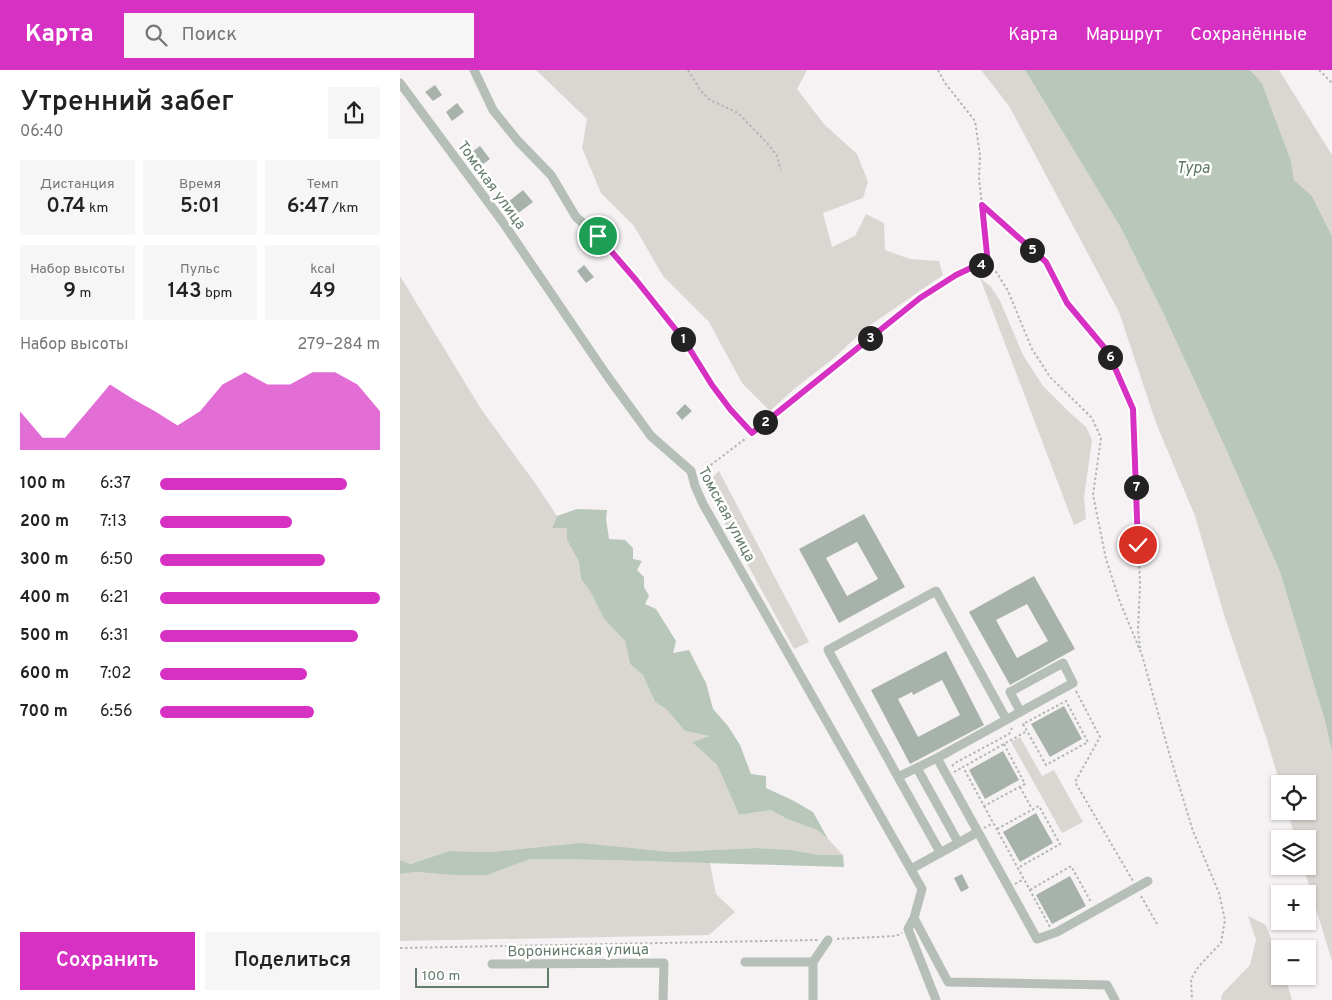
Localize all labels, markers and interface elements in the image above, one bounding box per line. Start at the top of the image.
search box [124,13,474,58]
text: Карта [25,20,94,50]
icon: search [142,21,170,49]
text: Поиск [182,23,237,47]
text: Карта [1008,24,1058,47]
text: Маршрут [1086,24,1162,47]
text: Сохранённые [1190,24,1307,47]
text: Утренний забег [20,85,234,121]
button: share [328,87,380,139]
text: 06:40 [20,122,64,142]
street label: Томская улица [452,138,529,234]
water label: Тура [1176,159,1211,179]
text: Дистанция [40,176,115,193]
text: Время [179,176,221,193]
text: Темп [307,176,339,193]
text: 0.74 [46,193,86,220]
text: 5:01 [180,193,220,220]
text: 6:47 [287,193,329,220]
text: km [86,200,108,217]
text: /km [329,200,358,217]
pin [577,215,619,257]
icon: arrive [584,222,612,250]
pin: 5 [1020,238,1044,262]
text: 5 [1028,242,1037,259]
pin: 4 [968,252,994,278]
text: 4 [977,257,986,274]
text: Набор высоты [30,261,125,278]
text: Пульс [180,261,220,278]
text: kcal [310,261,335,278]
text: 9 [63,278,76,305]
text: 143 [168,278,202,305]
text: 49 [310,278,336,305]
text: m [76,285,91,302]
text: bpm [202,285,232,302]
pin: 1 [670,326,696,352]
pin: 3 [858,326,882,350]
text: 3 [866,330,875,347]
text: 1 [681,331,686,348]
text: Набор высоты [20,335,128,355]
text: 279–284 m [297,335,380,355]
pin: 6 [1098,344,1122,370]
text: 6 [1106,349,1115,366]
pin: 2 [752,410,778,434]
text: 2 [761,414,770,431]
street label: Томская улица [693,464,759,566]
text: 100 m [20,474,66,494]
text: 6:37 [100,474,131,494]
pin: 7 [1124,474,1148,500]
text: 7 [1133,479,1140,496]
text: 200 m [20,512,69,532]
text: 7:13 [100,512,127,532]
pin [1117,524,1159,566]
icon: check [1124,531,1152,559]
text: 300 m [20,550,68,570]
text: 6:50 [100,550,133,570]
text: 400 m [20,588,69,608]
text: 6:21 [100,588,129,608]
text: 500 m [20,626,69,646]
text: 6:31 [100,626,129,646]
text: 600 m [20,664,69,684]
text: 7:02 [100,664,131,684]
text: 700 m [20,702,68,722]
text: 6:56 [100,702,133,722]
map controls [1271,775,1316,985]
button: locate [1271,775,1316,820]
button: layers [1271,830,1316,875]
button: + [1271,885,1316,930]
button: Сохранить [20,932,195,990]
button: Поделиться [205,932,380,990]
button: − [1271,940,1316,985]
street label: Воронинская улица [507,941,649,962]
scale bar [415,965,549,988]
text: 100 m [422,968,460,985]

